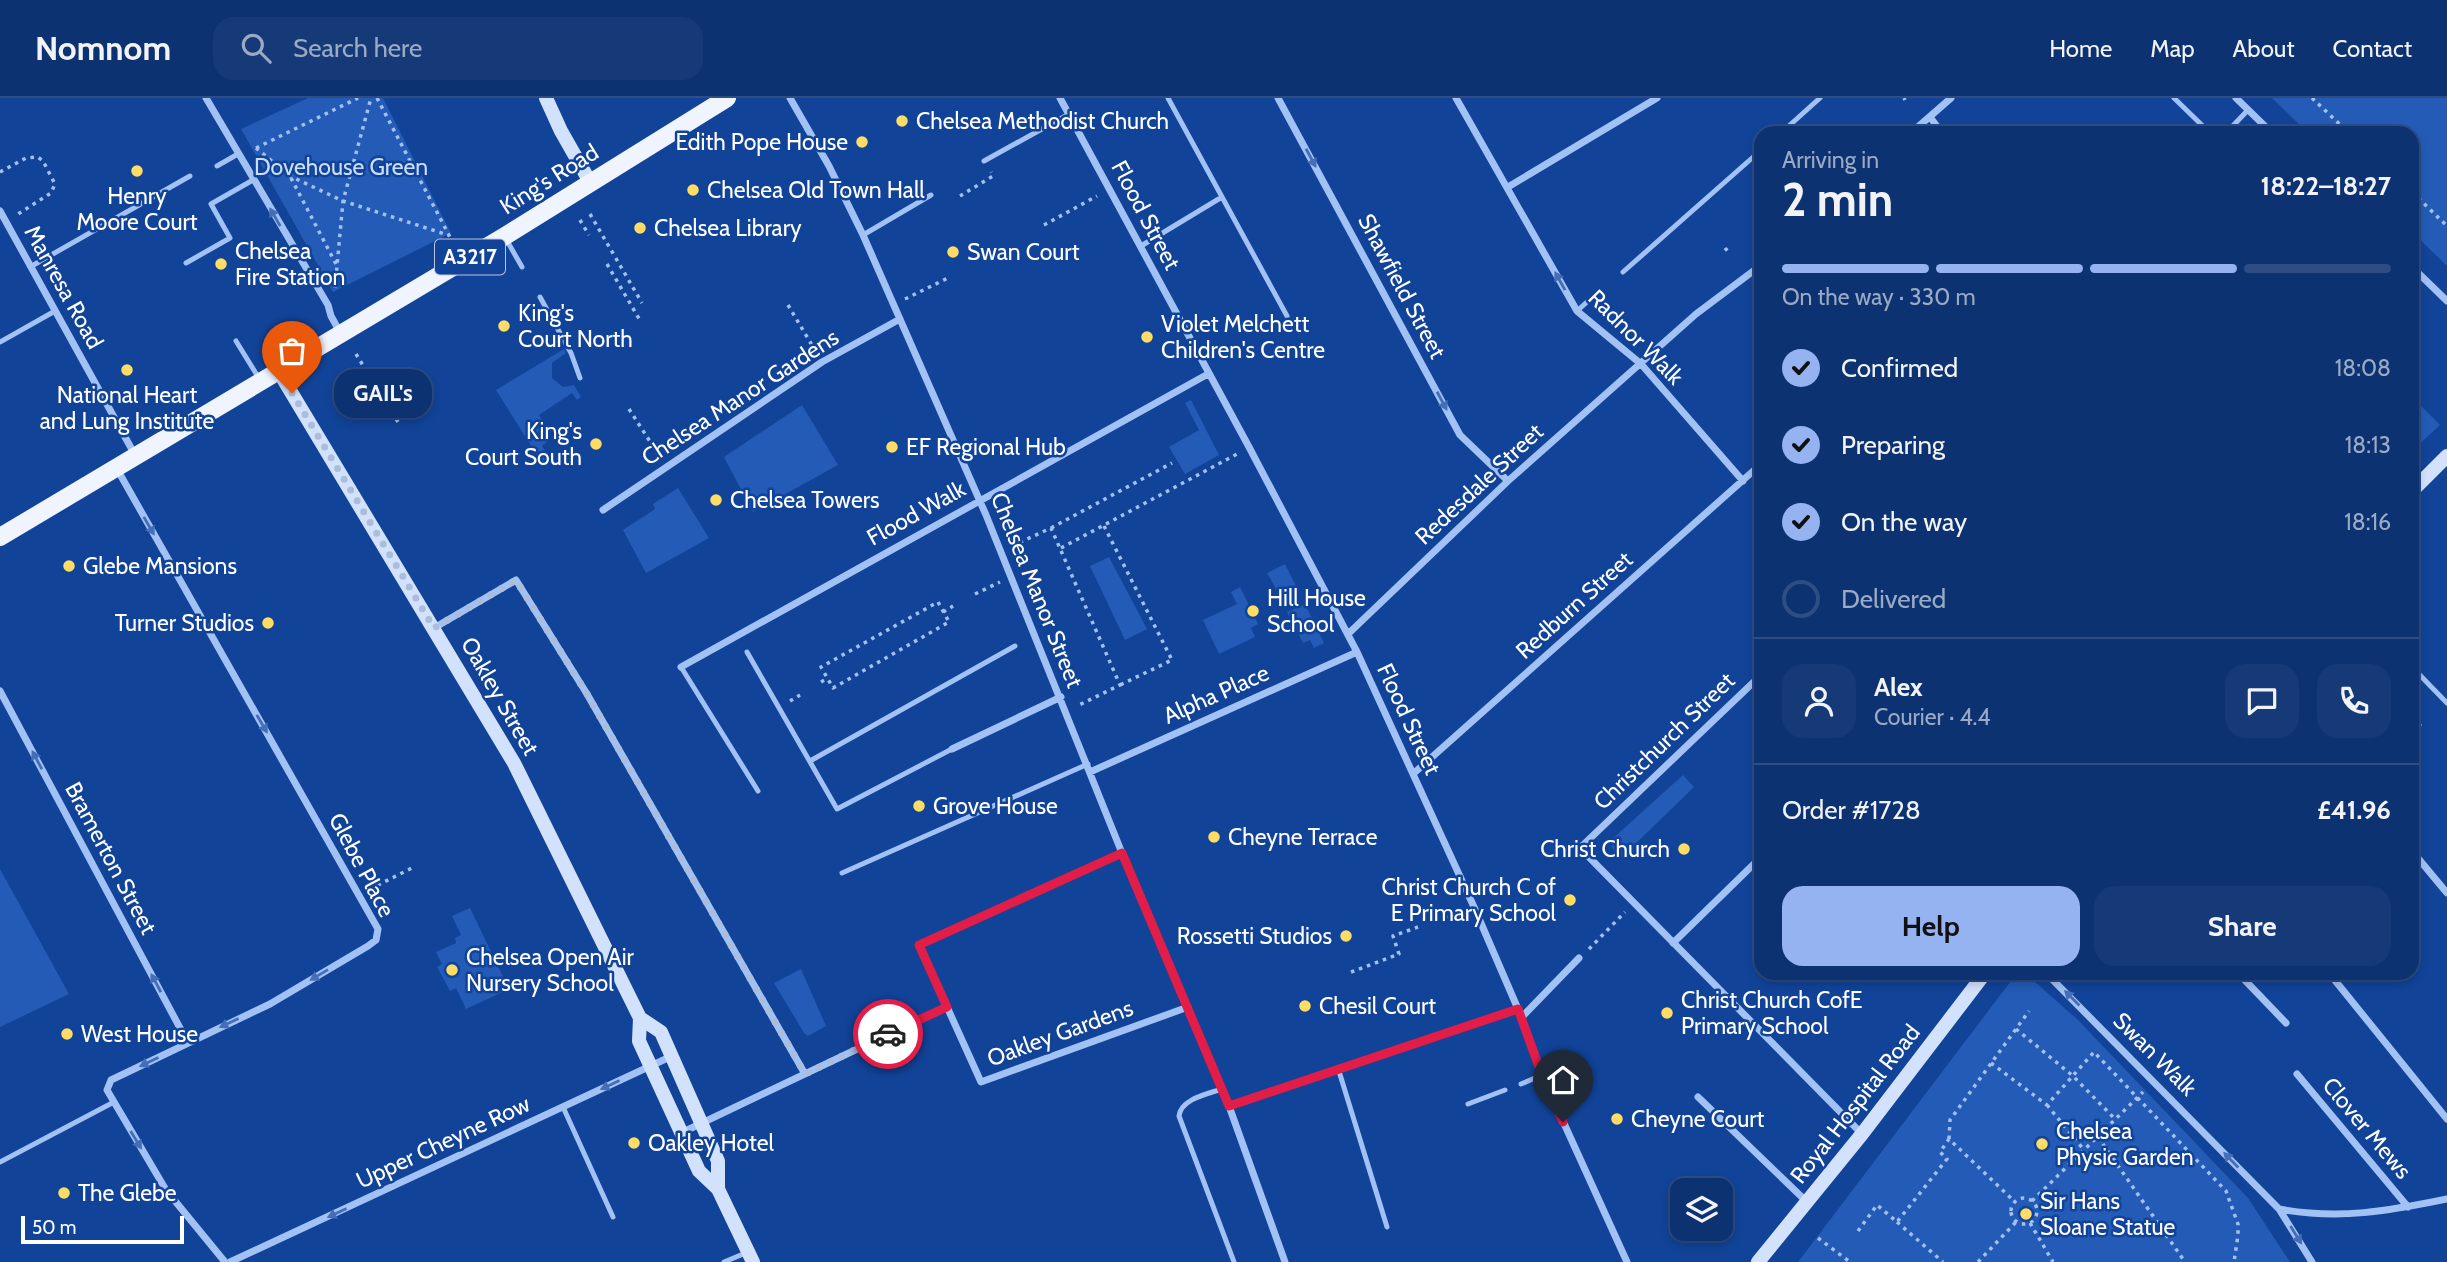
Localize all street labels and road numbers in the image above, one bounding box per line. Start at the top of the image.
street label: King's Road [495,138,603,220]
street label: Flood Street [1106,156,1187,275]
street label: Shawfield Street [1352,209,1452,363]
street label: Manresa Road [19,220,109,354]
road number: A3217 [435,240,505,274]
street label: Radnor Walk [1583,284,1690,391]
street label: Chelsea Manor Gardens [636,323,844,471]
street label: Redesdale Street [1409,418,1549,550]
street label: Flood Walk [862,474,971,551]
street label: Chelsea Manor Street [985,488,1089,692]
street label: Redburn Street [1510,545,1638,665]
street label: Oakley Street [455,632,545,760]
street label: Alpha Place [1159,658,1273,730]
street label: Flood Street [1371,659,1447,779]
street label: Christchurch Street [1588,666,1740,815]
street label: Bramerton Street [59,777,163,939]
street label: Glebe Place [323,808,401,922]
street label: Oakley Gardens [983,994,1137,1072]
street label: Swan Walk [2107,1006,2203,1102]
street label: Royal Hospital Road [1784,1019,1926,1189]
street label: Clover Mews [2317,1072,2417,1184]
street label: Upper Cheyne Row [352,1089,535,1195]

